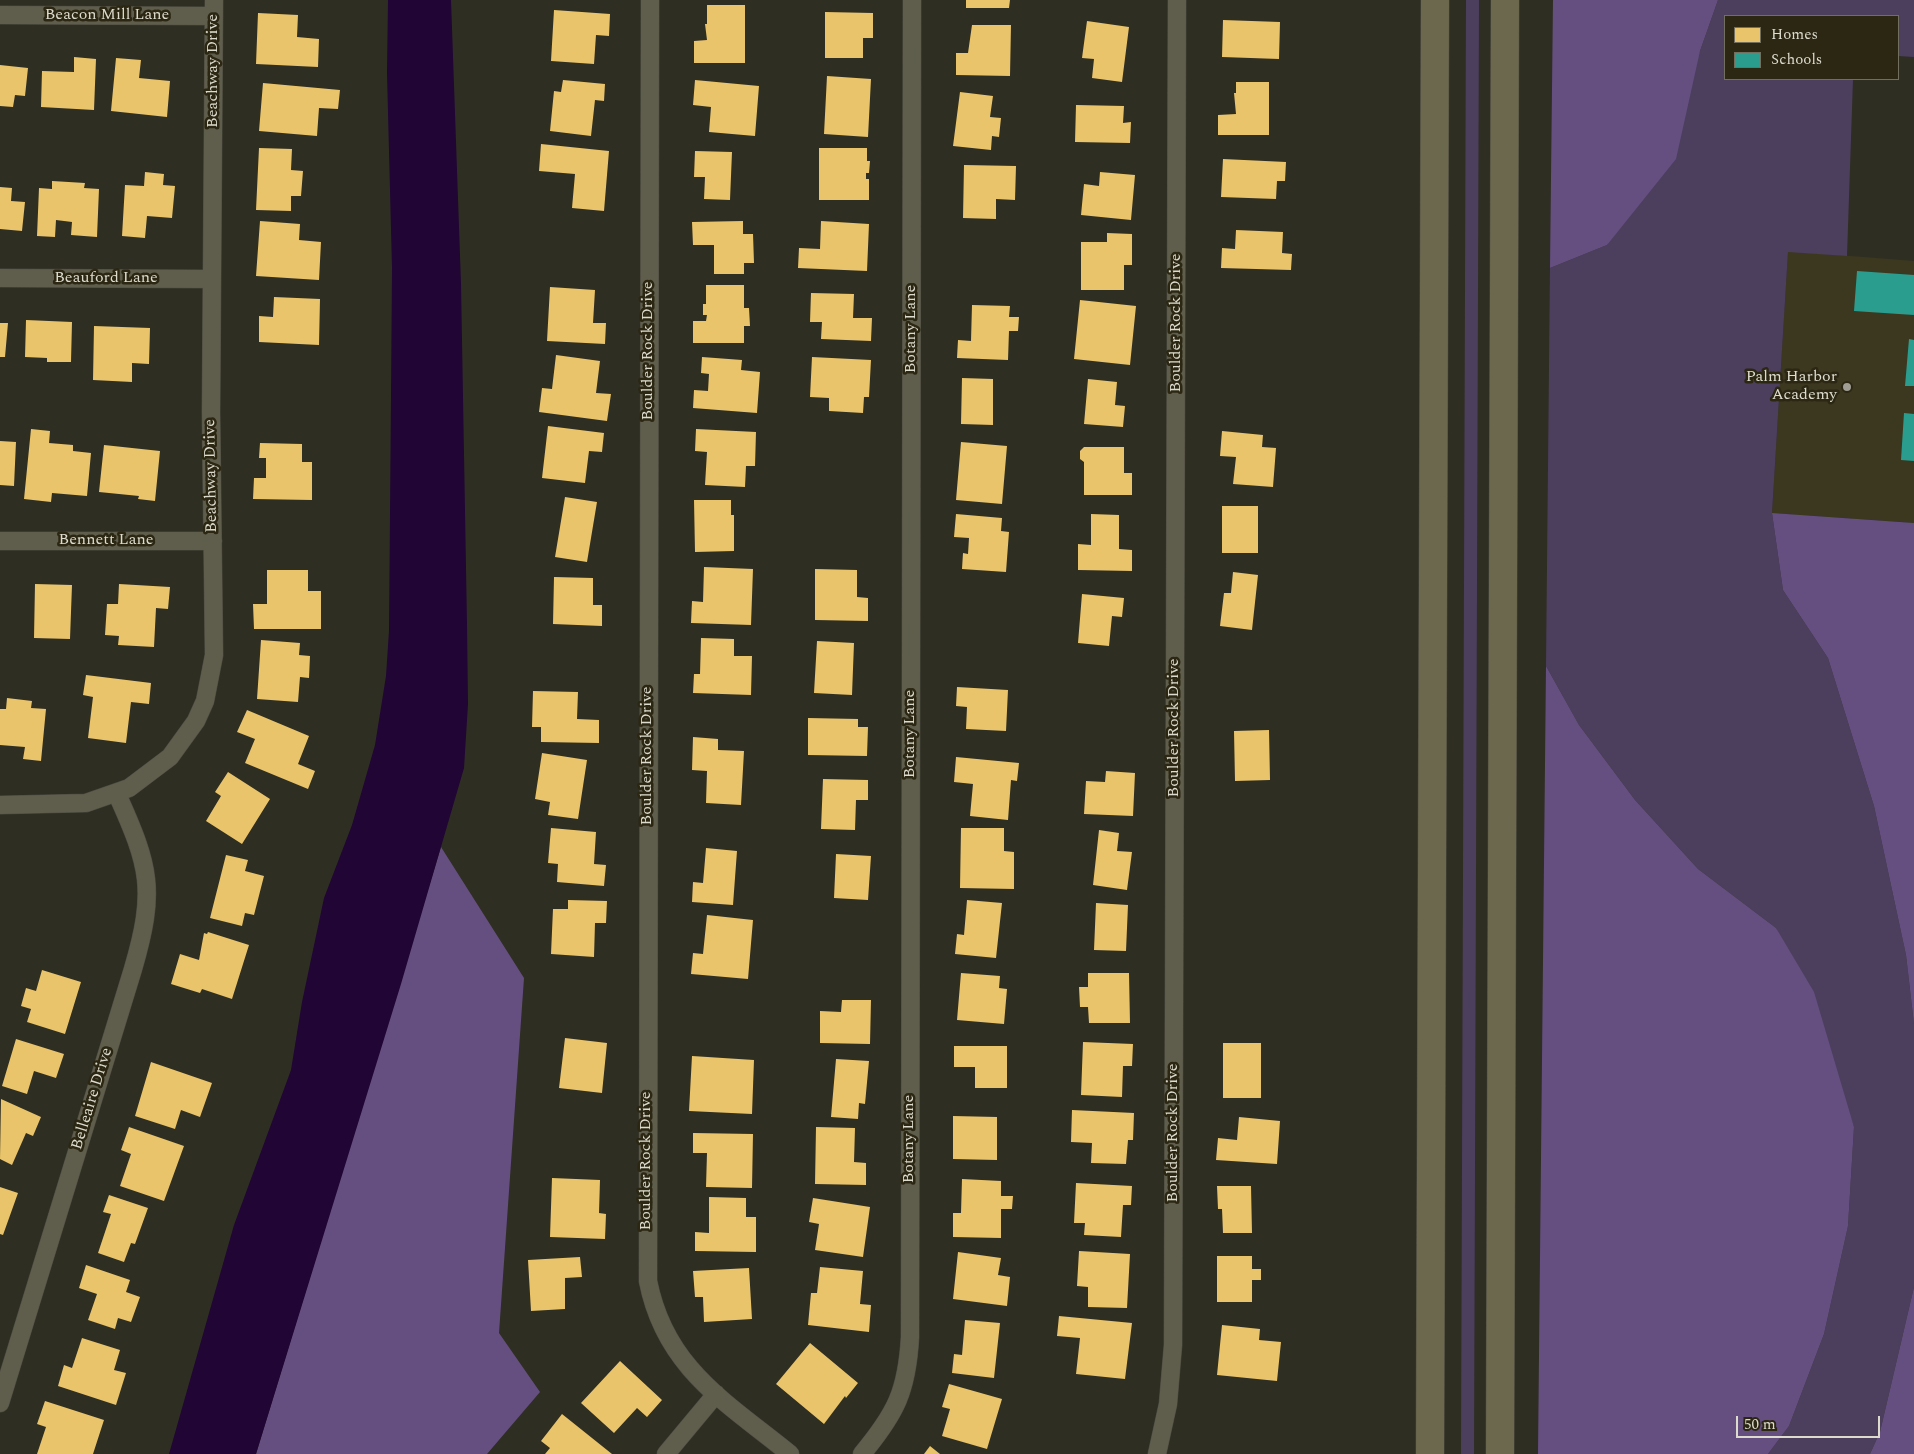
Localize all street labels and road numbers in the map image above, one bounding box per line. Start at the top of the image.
street label: Beacon Mill Lane [45,6,169,26]
street label: Beachway Drive [204,14,224,128]
street label: Boulder Rock Drive [1167,253,1187,393]
street label: Beauford Lane [54,269,158,289]
street label: Boulder Rock Drive [639,281,659,421]
street label: Botany Lane [902,285,922,373]
street label: Beachway Drive [201,419,223,533]
street label: Bennett Lane [58,531,154,551]
street label: Boulder Rock Drive [1165,658,1185,798]
street label: Boulder Rock Drive [638,686,658,826]
street label: Botany Lane [901,690,921,778]
street label: Belleaire Drive [68,1046,118,1152]
street label: Boulder Rock Drive [1164,1063,1184,1203]
street label: Boulder Rock Drive [637,1091,657,1231]
street label: Botany Lane [900,1095,920,1183]

